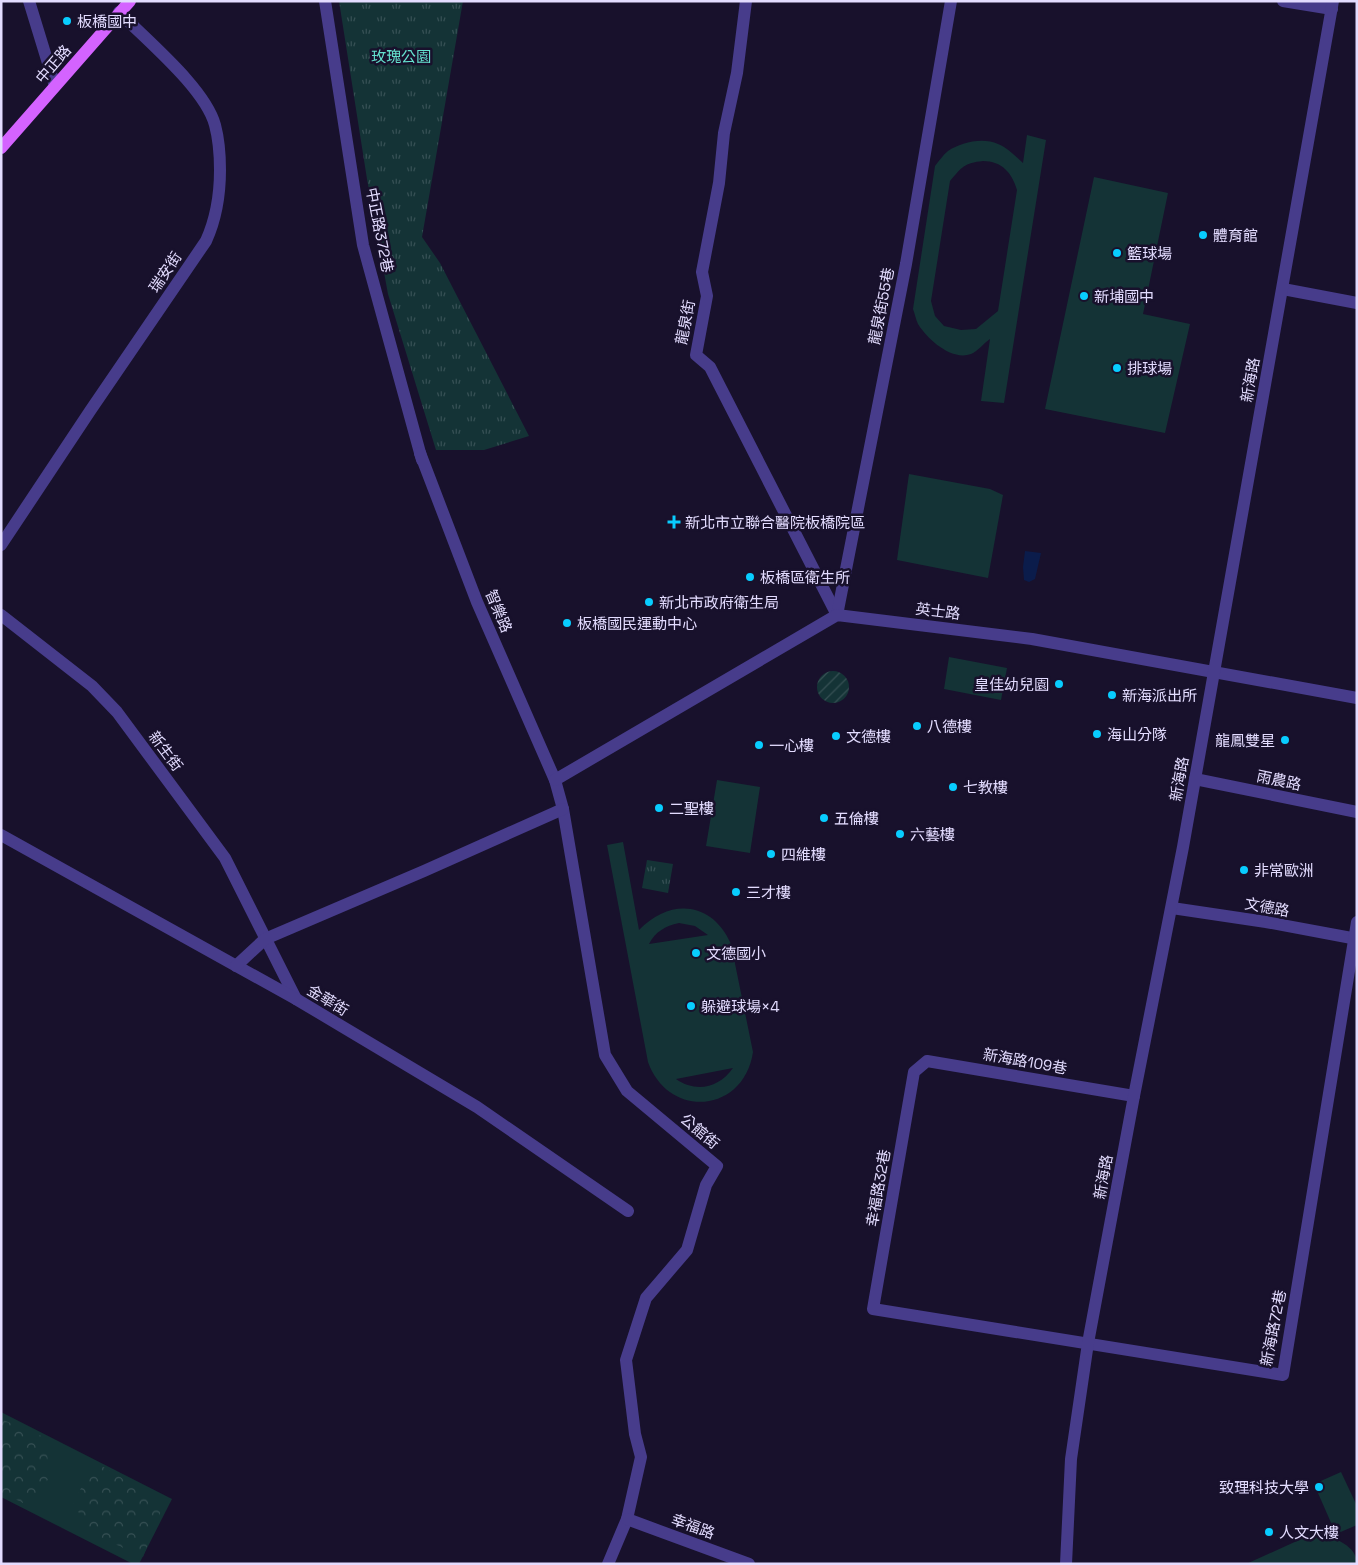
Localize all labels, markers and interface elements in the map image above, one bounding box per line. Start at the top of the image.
place label: 板橋國中 [77,12,137,31]
marker: 板橋國中 [61,15,73,27]
street label: 中正路 [31,41,75,87]
park label: 玫瑰公園 [371,47,431,66]
street label: 中正路372巷 [362,186,398,274]
place label: 體育館 [1213,226,1258,245]
marker: 體育館 [1197,229,1209,241]
place label: 籃球場 [1127,244,1172,263]
marker: 籃球場 [1111,247,1123,259]
street label: 瑞安街 [145,248,185,296]
street label: 龍泉街55巷 [864,266,898,346]
place label: 新埔國中 [1094,287,1154,306]
marker: 新埔國中 [1078,290,1090,302]
street label: 龍泉街 [671,298,699,346]
street label: 新海路 [1237,356,1263,404]
place label: 排球場 [1127,359,1172,378]
marker: 排球場 [1111,362,1123,374]
place label: 新北市立聯合醫院板橋院區 [685,513,865,532]
marker: 新北市立聯合醫院板橋院區 [667,515,681,529]
place label: 板橋區衛生所 [760,568,850,587]
marker: 板橋區衛生所 [744,571,756,583]
street label: 智樂路 [481,587,517,635]
place label: 新北市政府衛生局 [659,593,779,612]
marker: 新北市政府衛生局 [643,596,655,608]
street label: 英士路 [915,599,961,623]
place label: 板橋國民運動中心 [577,614,697,633]
marker: 板橋國民運動中心 [561,617,573,629]
place label: 皇佳幼兒園 [974,675,1049,694]
marker: 皇佳幼兒園 [1053,678,1065,690]
place label: 新海派出所 [1122,686,1197,705]
marker: 新海派出所 [1106,689,1118,701]
place label: 八德樓 [927,717,972,736]
marker: 八德樓 [911,720,923,732]
place label: 海山分隊 [1107,725,1167,744]
street label: 新生街 [145,727,187,775]
place label: 文德樓 [846,727,891,746]
marker: 海山分隊 [1091,728,1103,740]
marker: 文德樓 [830,730,842,742]
place label: 龍鳳雙星 [1215,731,1275,750]
marker: 龍鳳雙星 [1279,734,1291,746]
place label: 一心樓 [769,736,814,755]
marker: 一心樓 [753,739,765,751]
street label: 新海路 [1166,755,1192,803]
street label: 雨農路 [1255,766,1303,794]
place label: 七教樓 [963,778,1008,797]
marker: 七教樓 [947,781,959,793]
place label: 二聖樓 [669,799,714,818]
marker: 二聖樓 [653,802,665,814]
place label: 五倫樓 [834,809,879,828]
marker: 五倫樓 [818,812,830,824]
place label: 六藝樓 [910,825,955,844]
marker: 六藝樓 [894,828,906,840]
place label: 四維樓 [781,845,826,864]
marker: 四維樓 [765,848,777,860]
place label: 非常歐洲 [1254,861,1314,880]
marker: 非常歐洲 [1238,864,1250,876]
place label: 三才樓 [746,883,791,902]
marker: 三才樓 [730,886,742,898]
street label: 文德路 [1243,894,1291,920]
place label: 文德國小 [706,944,766,963]
marker: 文德國小 [690,947,702,959]
street label: 金華街 [304,980,352,1020]
place label: 躲避球場×4 [701,997,780,1016]
marker: 躲避球場×4 [685,1000,697,1012]
street label: 新海路109巷 [981,1044,1069,1078]
street label: 公館街 [677,1109,723,1153]
street label: 幸福路32巷 [862,1148,894,1228]
street label: 新海路 [1090,1153,1116,1201]
street label: 新海路72巷 [1256,1288,1290,1368]
place label: 致理科技大學 [1219,1478,1309,1497]
marker: 致理科技大學 [1313,1481,1325,1493]
street label: 幸福路 [669,1509,717,1543]
place label: 人文大樓 [1279,1523,1339,1542]
marker: 人文大樓 [1263,1526,1275,1538]

